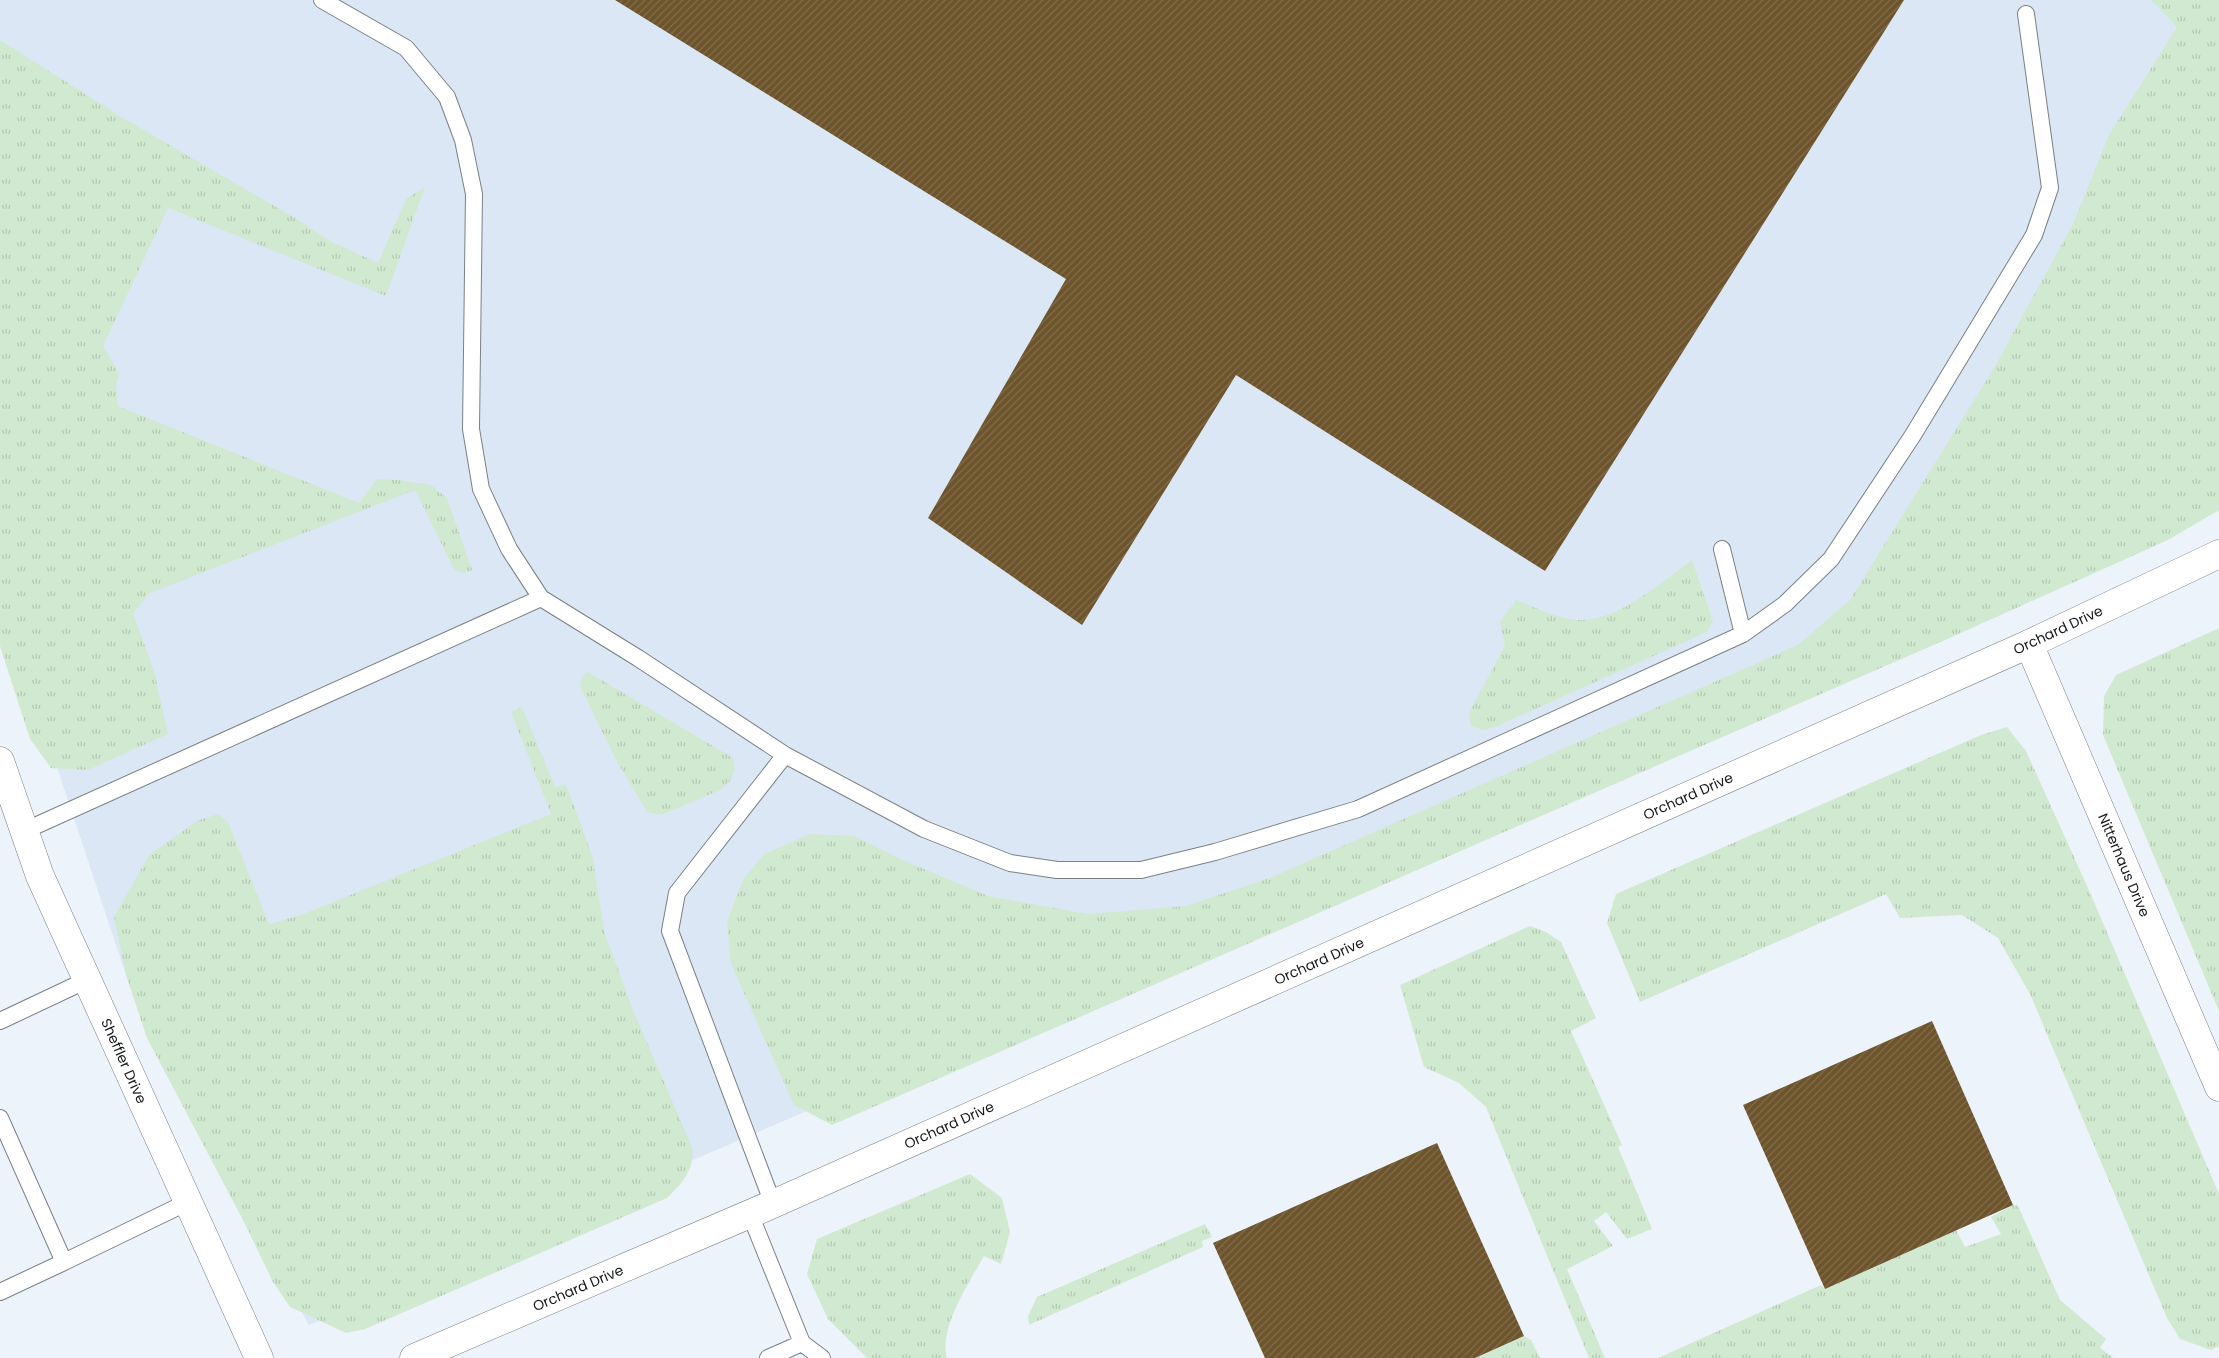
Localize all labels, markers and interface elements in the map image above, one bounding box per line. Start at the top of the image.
street label: Orchard Drive [2010,600,2106,659]
street label: Orchard Drive [1640,767,1737,825]
street label: Nitterhaus Drive [2093,810,2155,920]
street label: Orchard Drive [1271,932,1368,990]
street label: Sheffler Drive [96,1015,152,1107]
street label: Orchard Drive [901,1096,998,1154]
street label: Orchard Drive [530,1260,627,1316]

